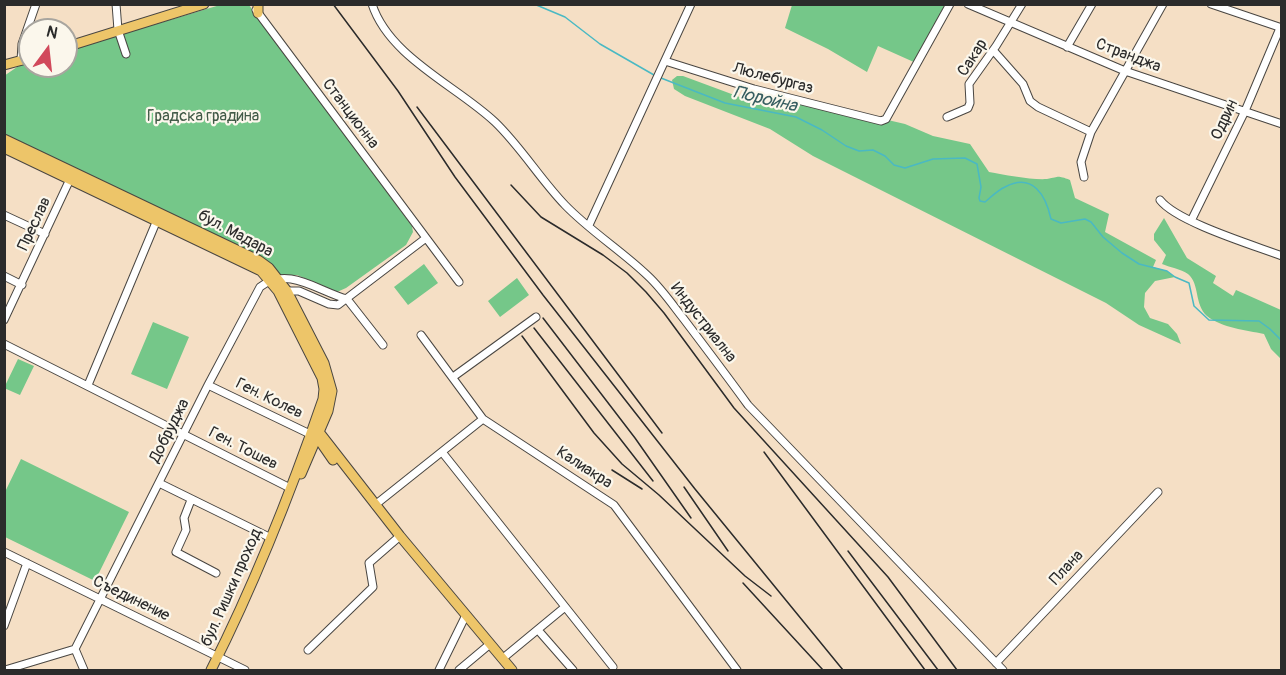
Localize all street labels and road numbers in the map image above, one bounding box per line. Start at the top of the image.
street label: Странджа [1093,35,1163,77]
street label: Сакар [954,36,992,80]
street label: Люлебургаз [731,59,815,99]
street label: Станционна [318,75,382,153]
street label: Одрин [1207,97,1243,143]
street label: Преслав [14,194,56,254]
street label: бул. Мадара [194,206,276,262]
street label: Индустриална [666,279,740,367]
street label: Ген. Колев [232,374,306,424]
street label: Добруджа [146,396,194,466]
street label: Ген. Тошев [205,423,281,475]
street label: Калиакра [552,443,616,493]
street label: бул. Ришки проход [197,526,267,650]
street label: Плана [1046,547,1088,589]
street label: Съединение [89,572,173,626]

